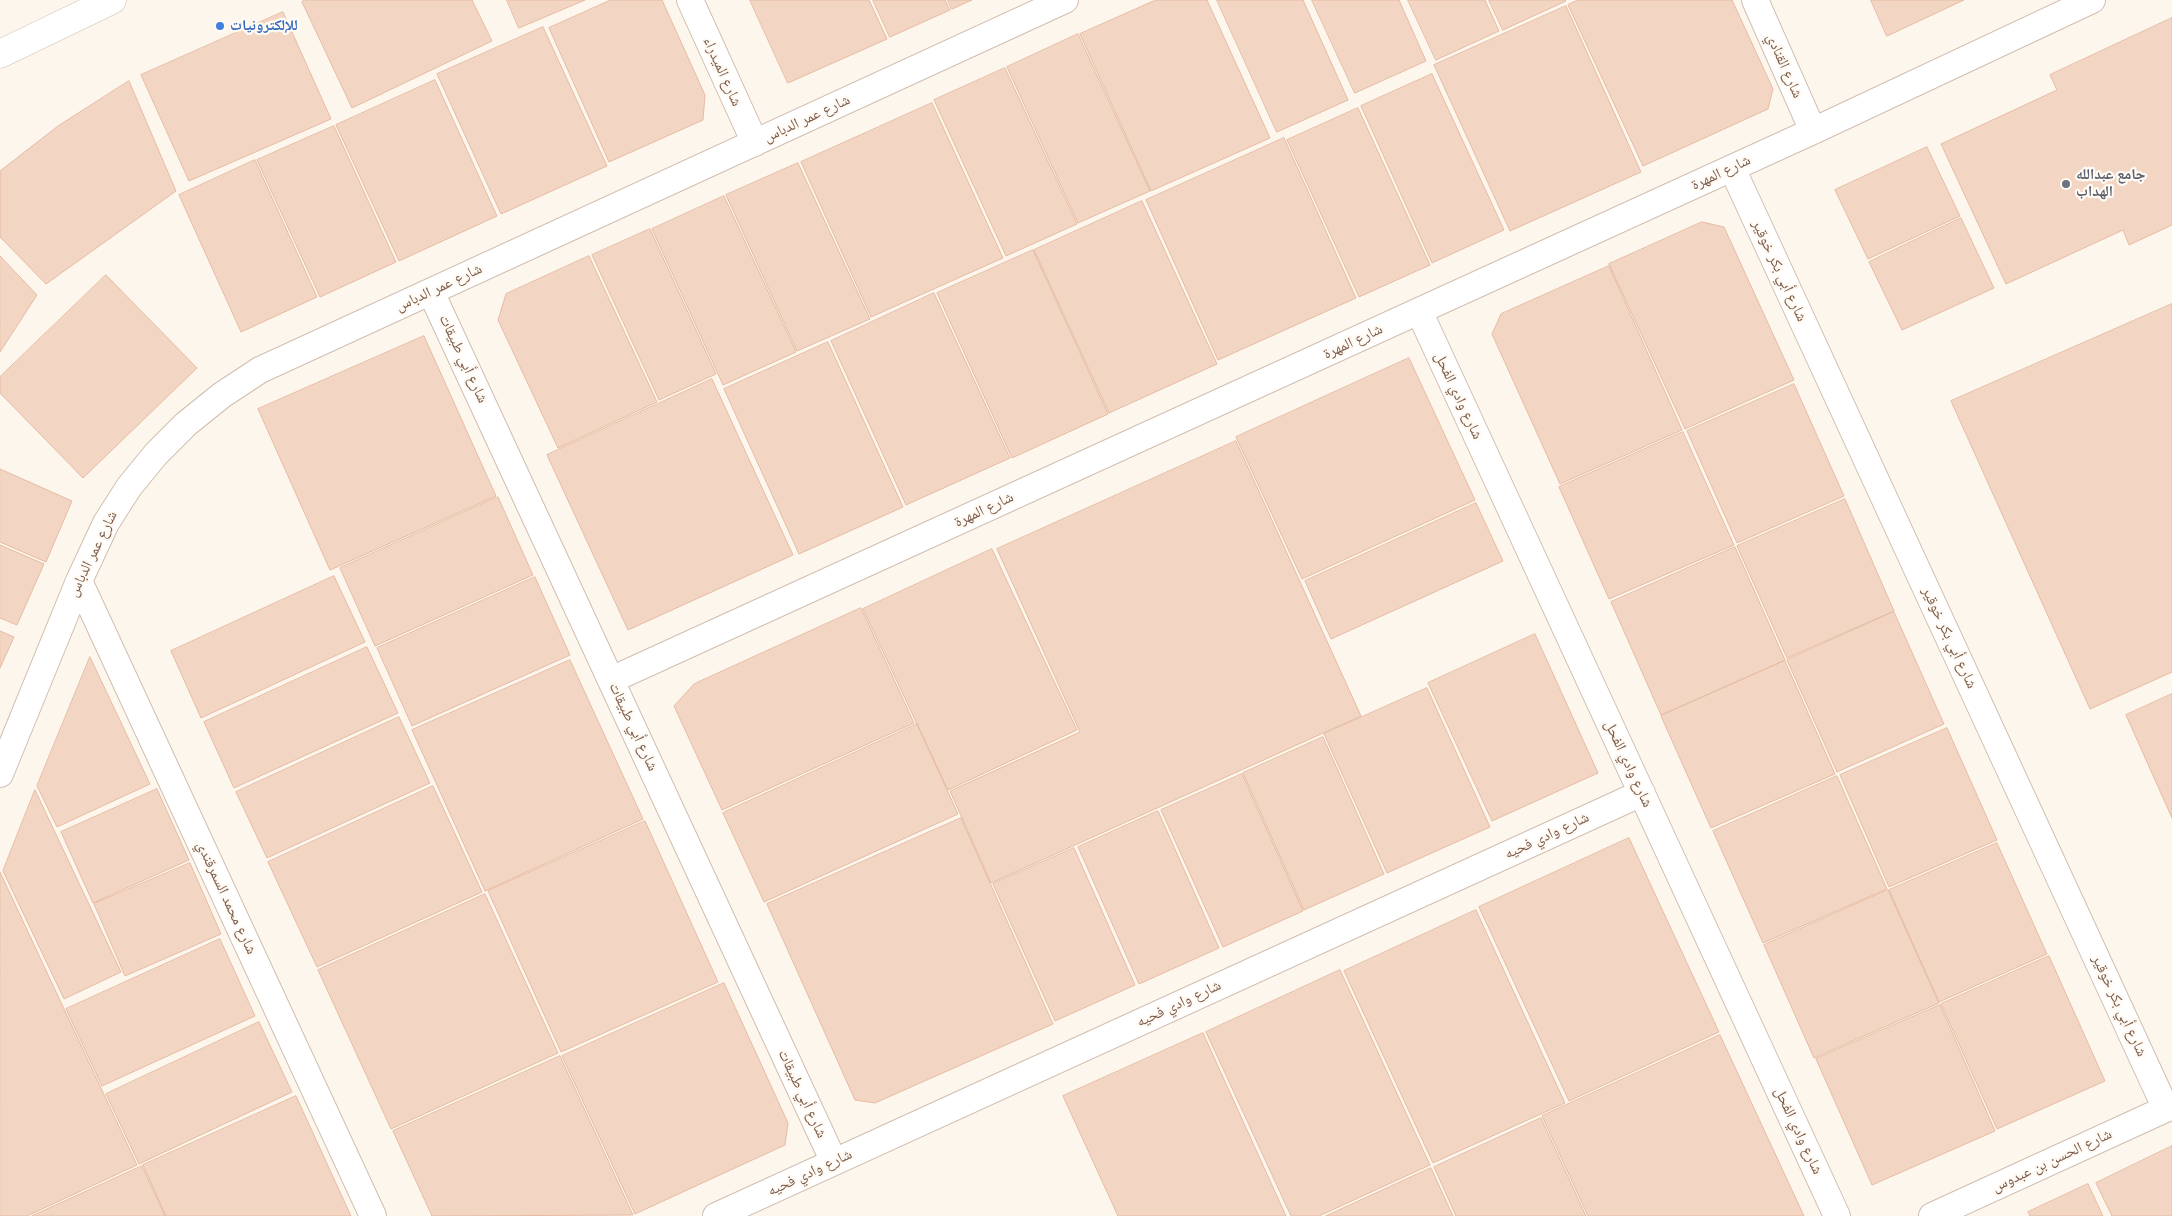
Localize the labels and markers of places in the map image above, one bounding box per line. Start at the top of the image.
place label: للإلكترونيات [230,17,298,35]
marker: للإلكترونيات [214,20,226,32]
place label: جامع عبدالله الهداب [2076,166,2145,201]
marker: جامع عبدالله الهداب [2060,178,2072,190]

